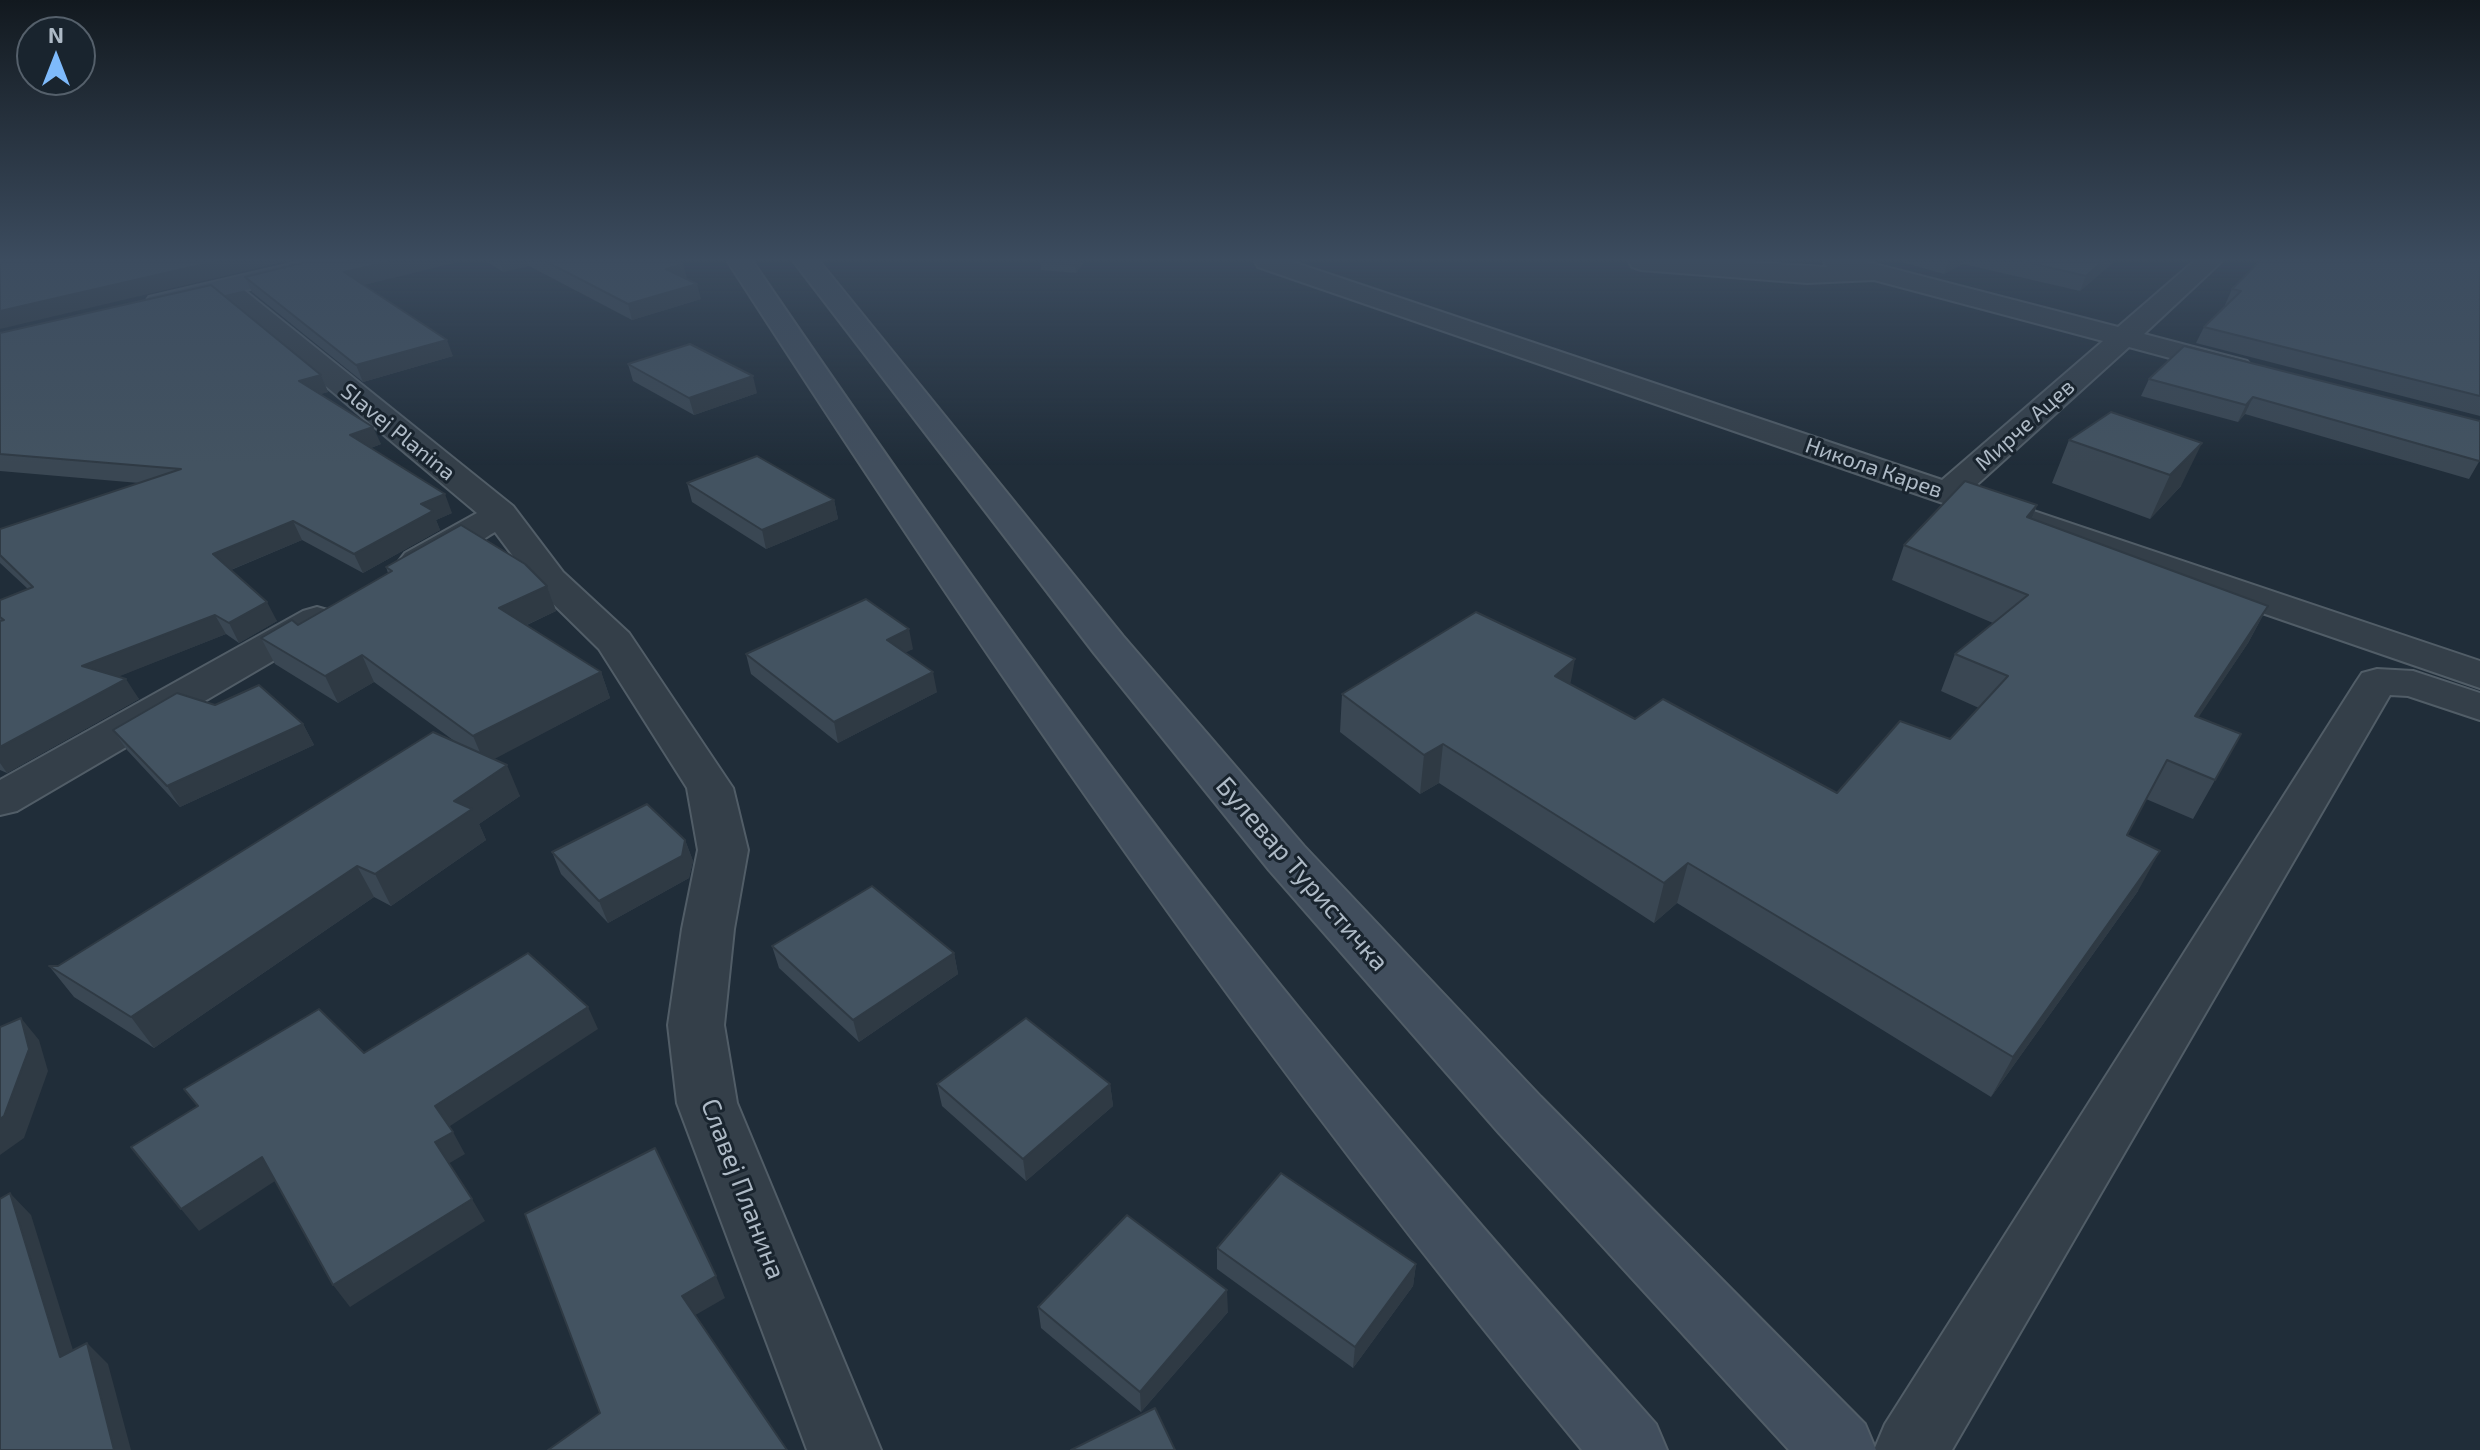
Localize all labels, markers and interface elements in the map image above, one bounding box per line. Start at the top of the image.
north arrow [16,16,96,96]
text: N [48,21,64,47]
street label: Мирче Ацев [1970,374,2080,476]
street label: Slavej Planina [336,378,460,486]
street label: Никола Карев [1802,432,1946,504]
street label: Булевар Туристичка [1209,770,1395,978]
street label: Славеј Планина [694,1094,792,1284]

